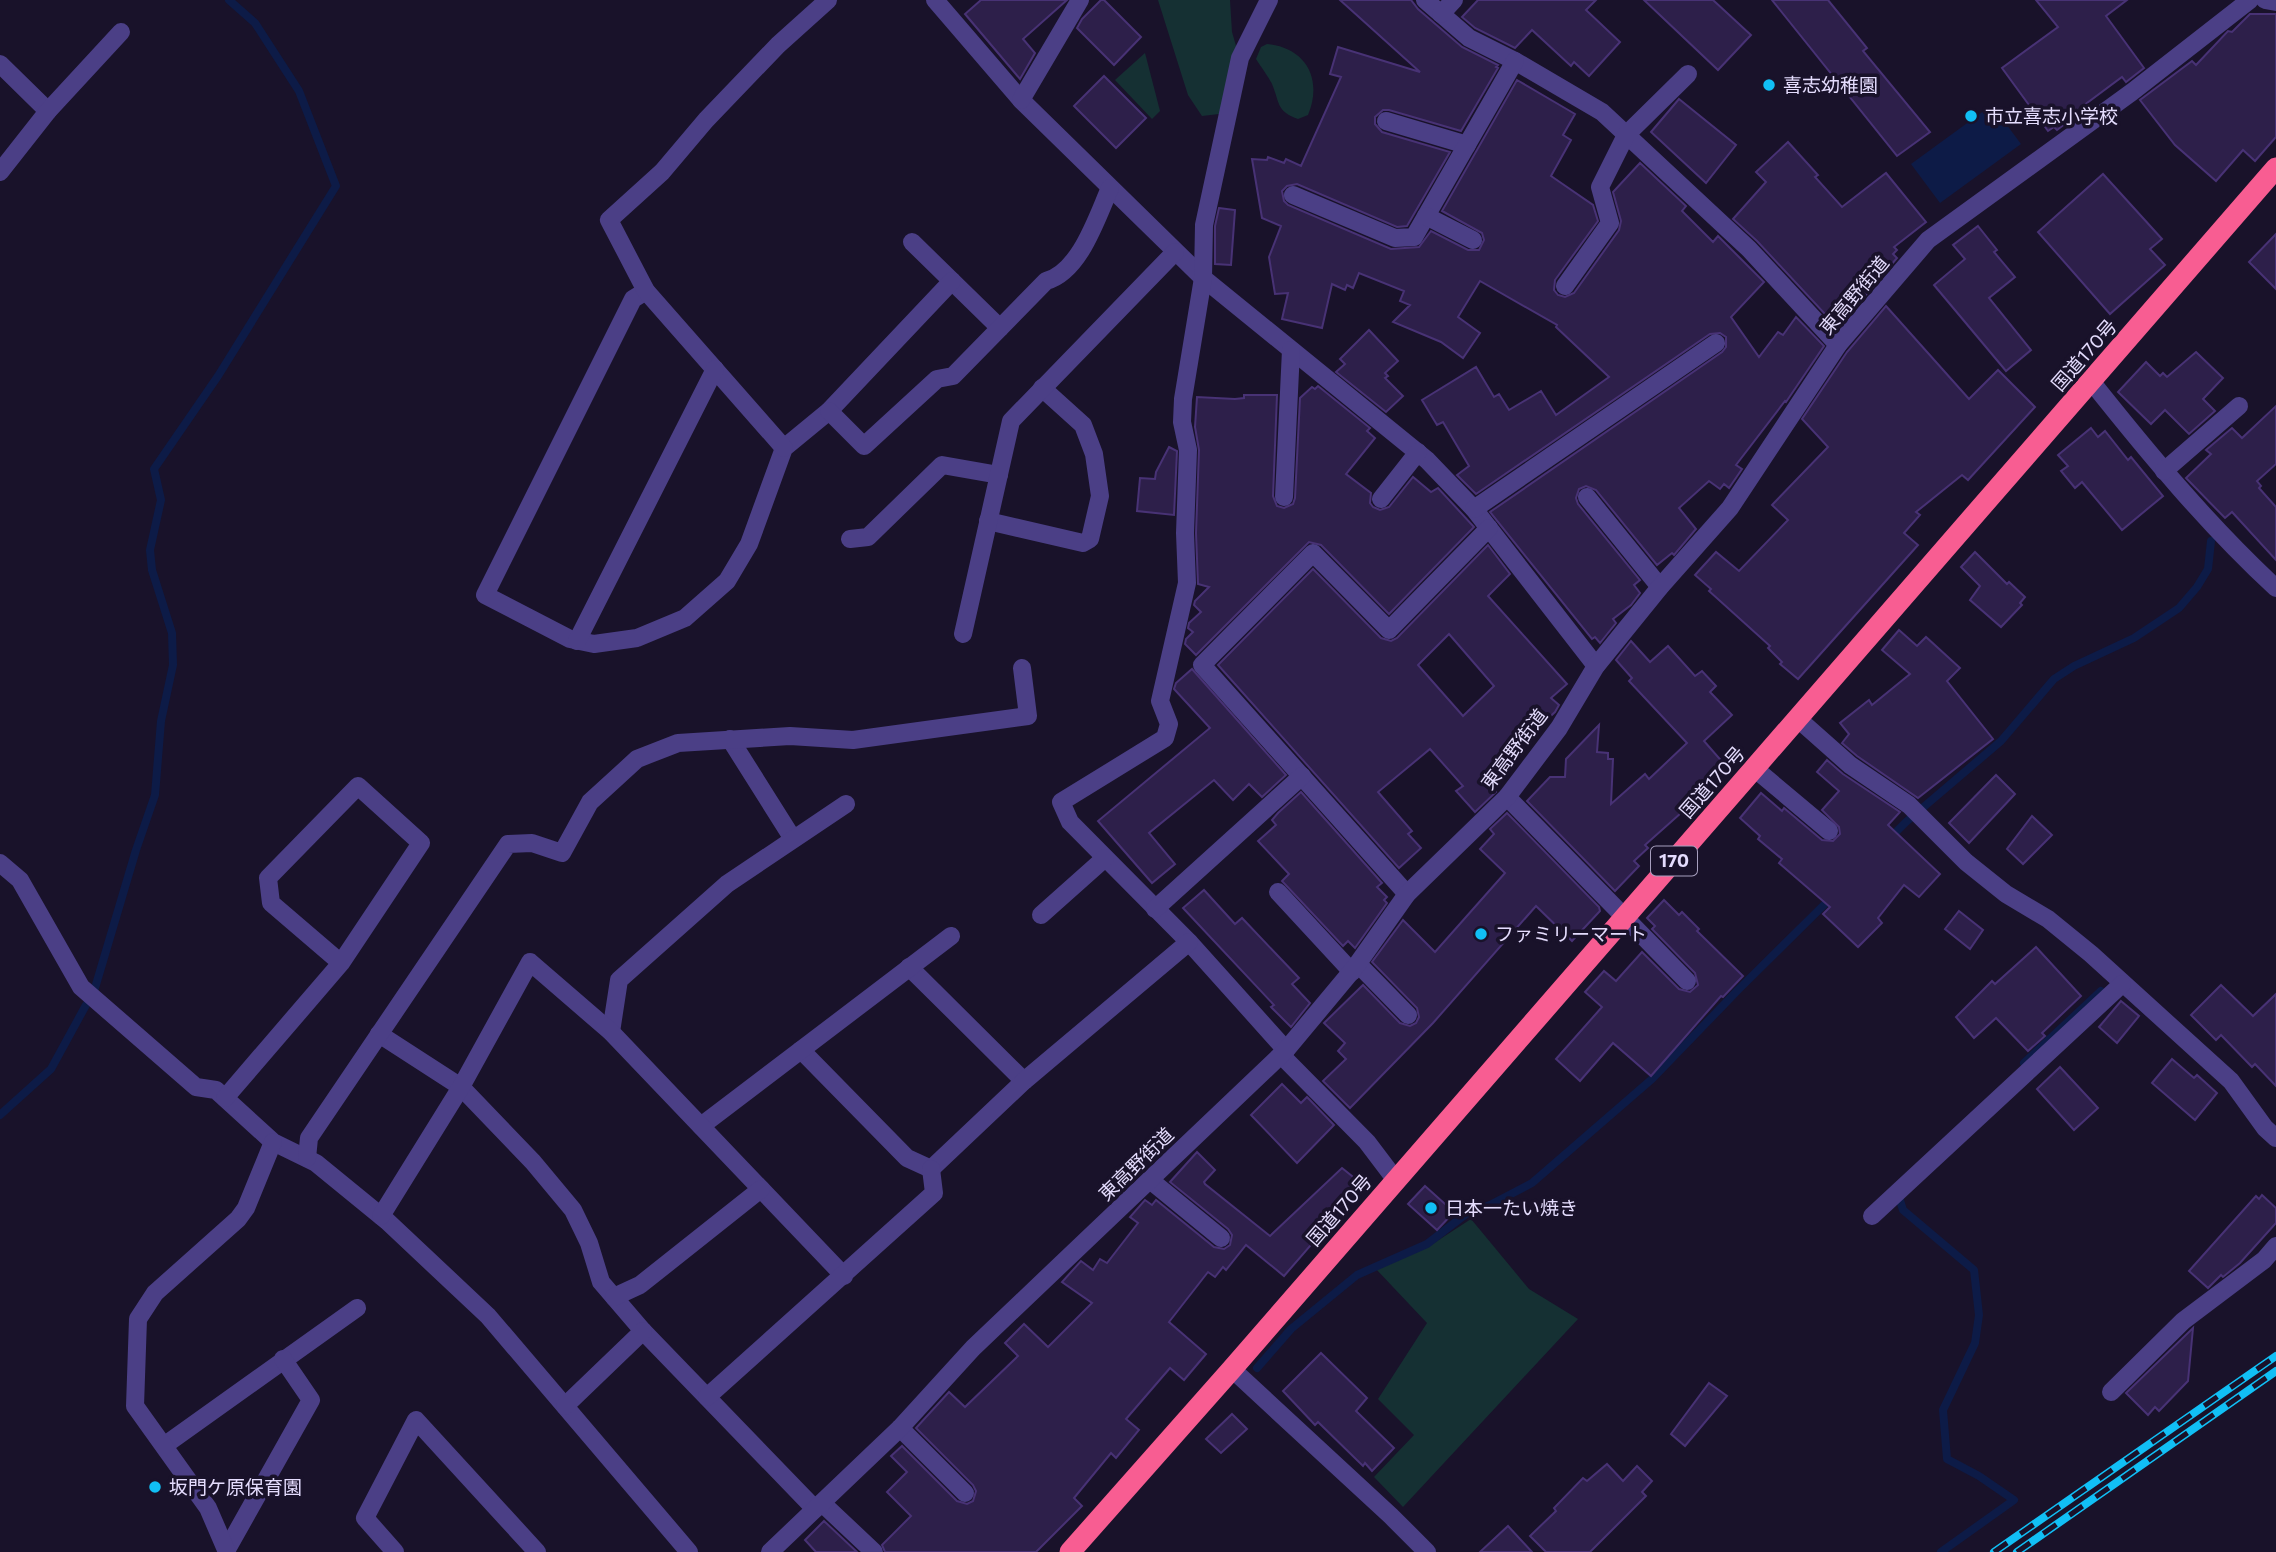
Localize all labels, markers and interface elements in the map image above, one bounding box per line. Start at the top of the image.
place label: 喜志幼稚園 [1783,73,1878,96]
marker: 喜志幼稚園 [1761,77,1777,93]
place label: 市立喜志小学校 [1985,104,2118,127]
marker: 市立喜志小学校 [1963,108,1979,124]
street label: 東高野街道 [1814,251,1893,338]
street label: 国道170号 [2046,314,2121,395]
street label: 東高野街道 [1476,704,1551,794]
street label: 国道170号 [1674,741,1749,822]
road number: 170 [1651,846,1697,876]
place label: ファミリーマート [1495,922,1647,945]
marker: ファミリーマート [1473,926,1489,942]
street label: 東高野街道 [1093,1122,1178,1205]
street label: 国道170号 [1301,1169,1376,1250]
place label: 日本一たい焼き [1445,1196,1578,1219]
marker: 日本一たい焼き [1423,1200,1439,1216]
place label: 坂門ケ原保育園 [169,1475,302,1498]
marker: 坂門ケ原保育園 [147,1479,163,1495]

